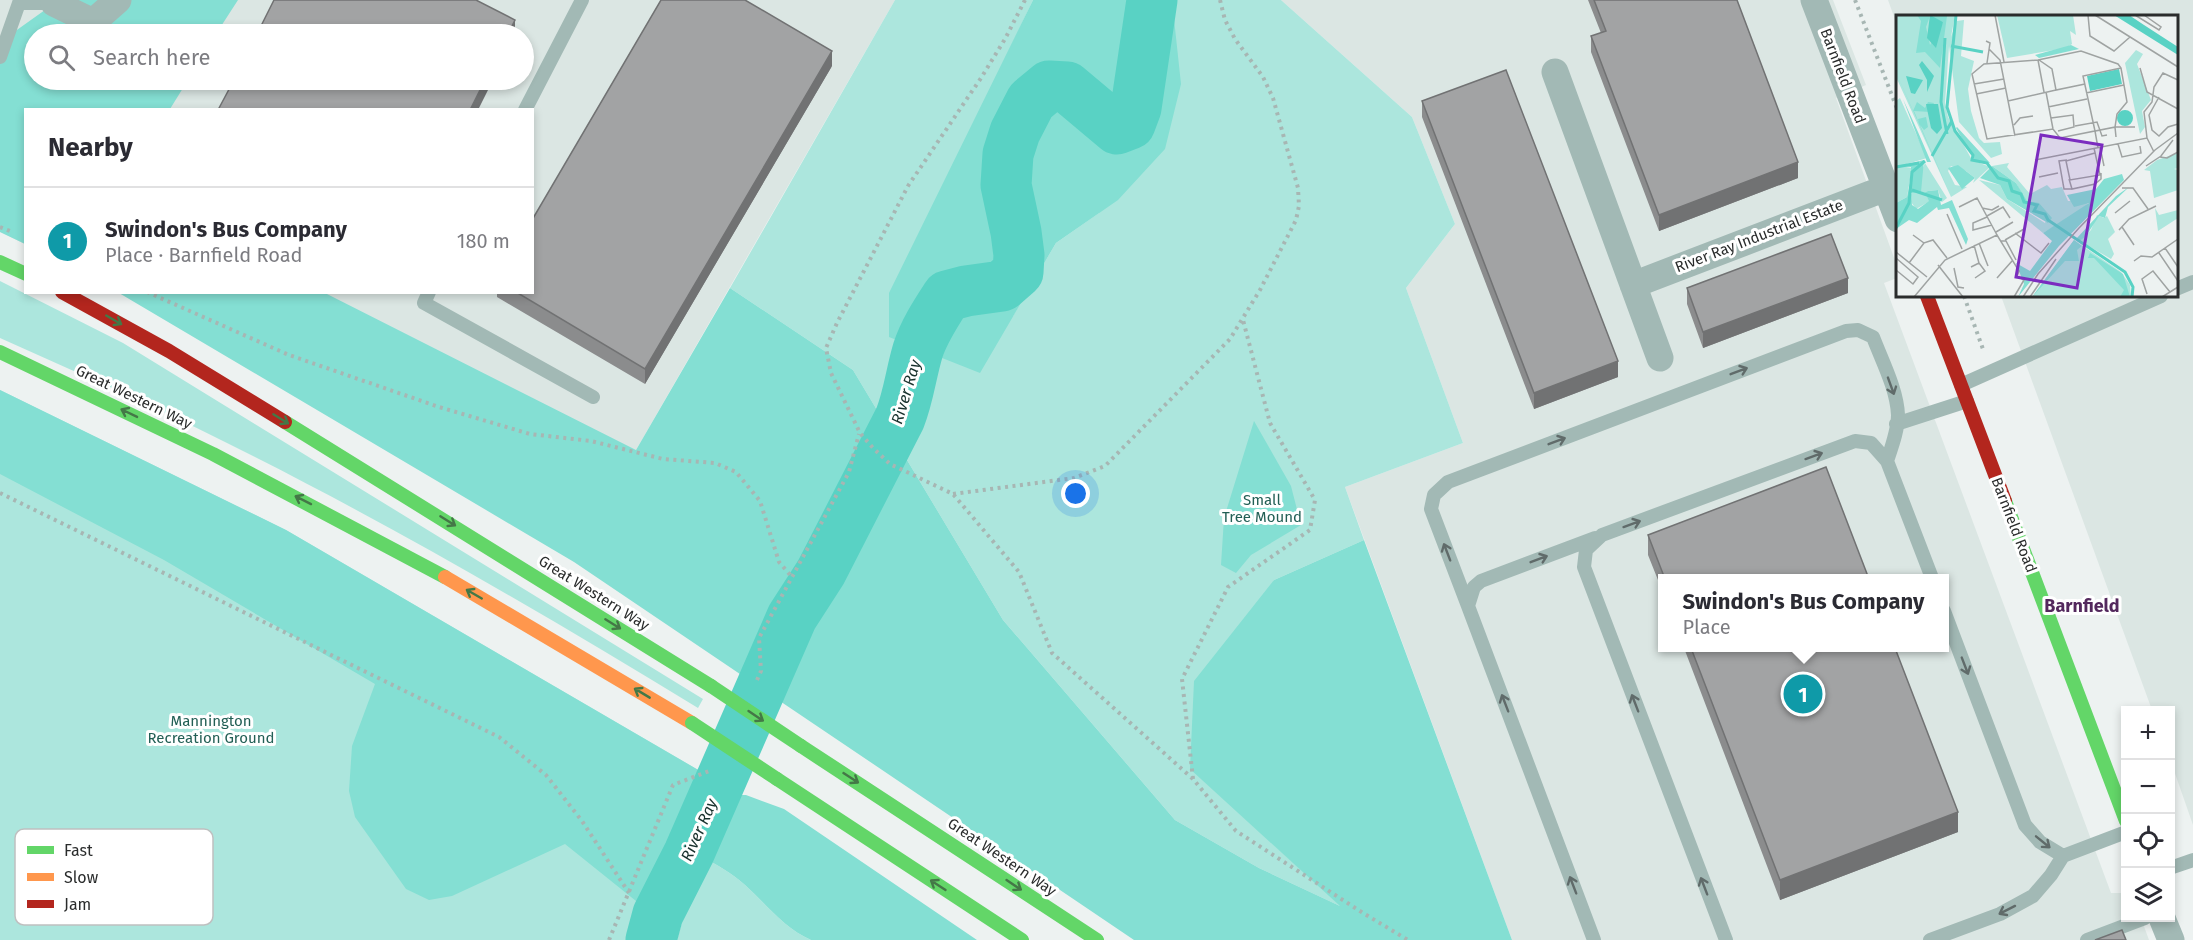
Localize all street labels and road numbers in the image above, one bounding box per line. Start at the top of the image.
street label: Barnfield Road [1817,26,1869,126]
street label: River Ray Industrial Estate [1673,196,1845,276]
street label: Great Western Way [73,361,196,433]
street label: Barnfield Road [1988,475,2040,575]
street label: Great Western Way [535,552,653,635]
street label: Great Western Way [944,814,1060,900]

